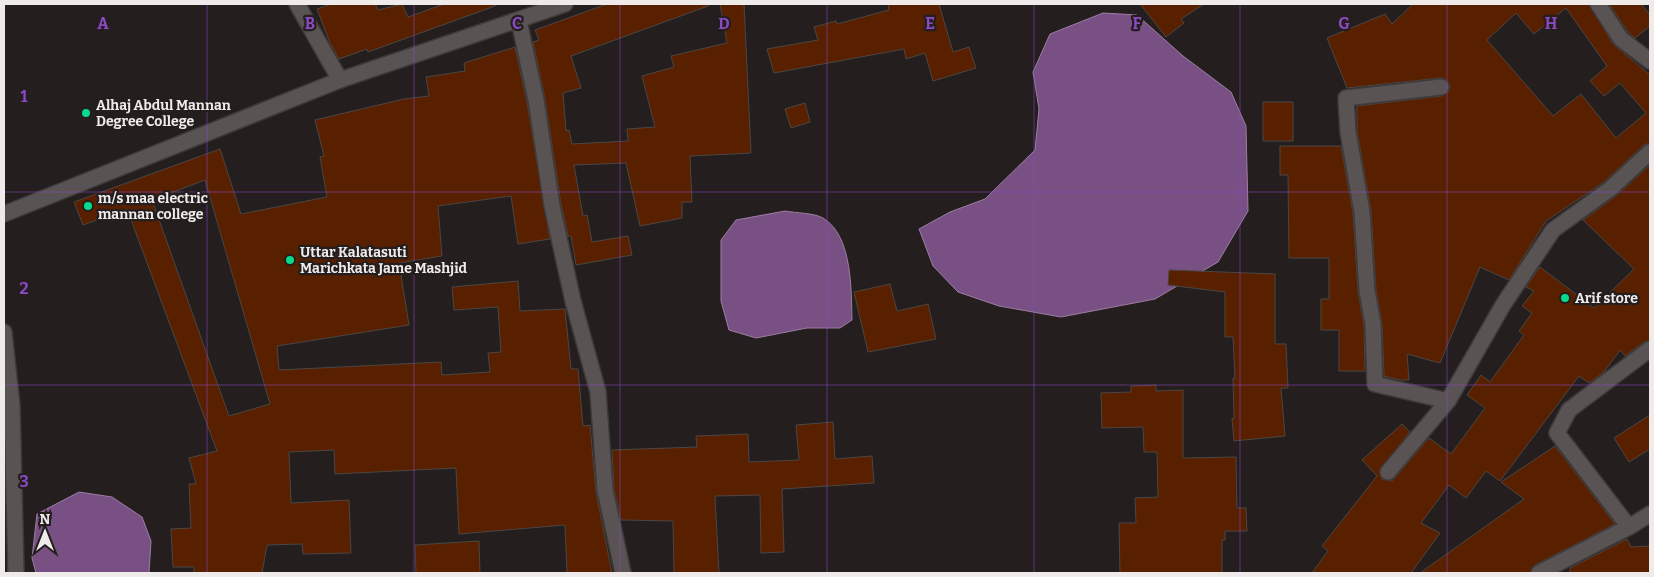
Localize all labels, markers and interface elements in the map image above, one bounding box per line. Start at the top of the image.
text: A [97,14,109,33]
text: B [305,14,315,33]
text: C [512,14,522,33]
text: D [718,14,730,33]
text: E [925,14,935,33]
text: F [1133,14,1142,33]
text: G [1338,14,1350,33]
text: H [1545,14,1558,33]
text: 1 [21,87,28,106]
place label: Alhaj Abdul Mannan Degree College [96,97,231,130]
marker: Alhaj Abdul Mannan Degree College [80,107,92,119]
place label: m/s maa electric mannan college [98,190,208,223]
marker: m/s maa electric mannan college [82,200,94,212]
place label: Uttar Kalatasuti Marichkata Jame Mashjid [300,244,468,277]
marker: Uttar Kalatasuti Marichkata Jame Mashjid [284,254,296,266]
text: 2 [19,279,29,298]
place label: Arif store [1575,290,1638,307]
marker: Arif store [1559,292,1571,304]
text: 3 [19,472,29,491]
north arrow [20,507,70,557]
text: N [40,511,51,528]

